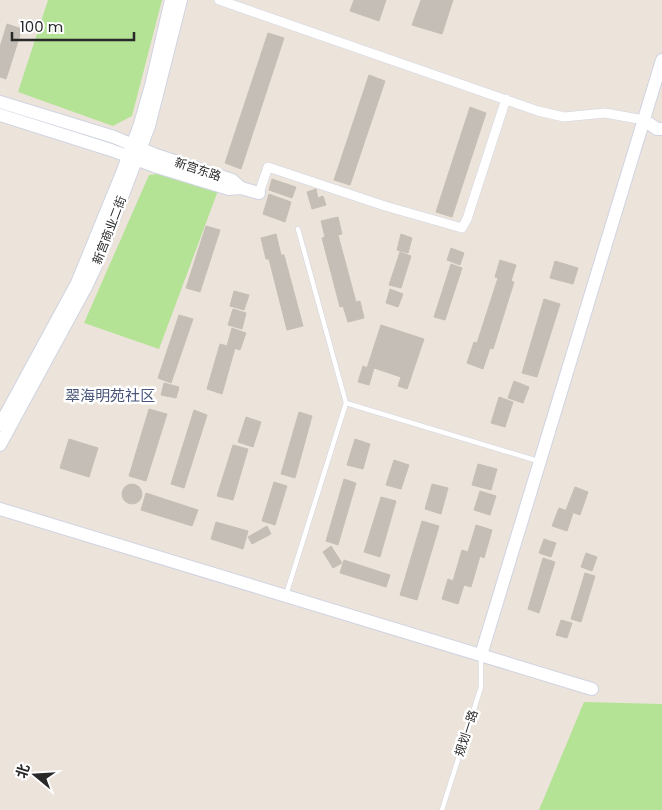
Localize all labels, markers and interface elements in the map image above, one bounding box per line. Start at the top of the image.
scale bar [12,10,135,42]
text: 100 m [20,16,63,37]
street label: 新宫东路 [173,153,223,185]
street label: 新宫商业二街 [88,193,130,267]
district label: 翠海明苑社区 [65,385,155,406]
street label: 规划一路 [450,708,482,758]
north arrow [10,750,60,800]
text: 北 [11,761,34,781]

